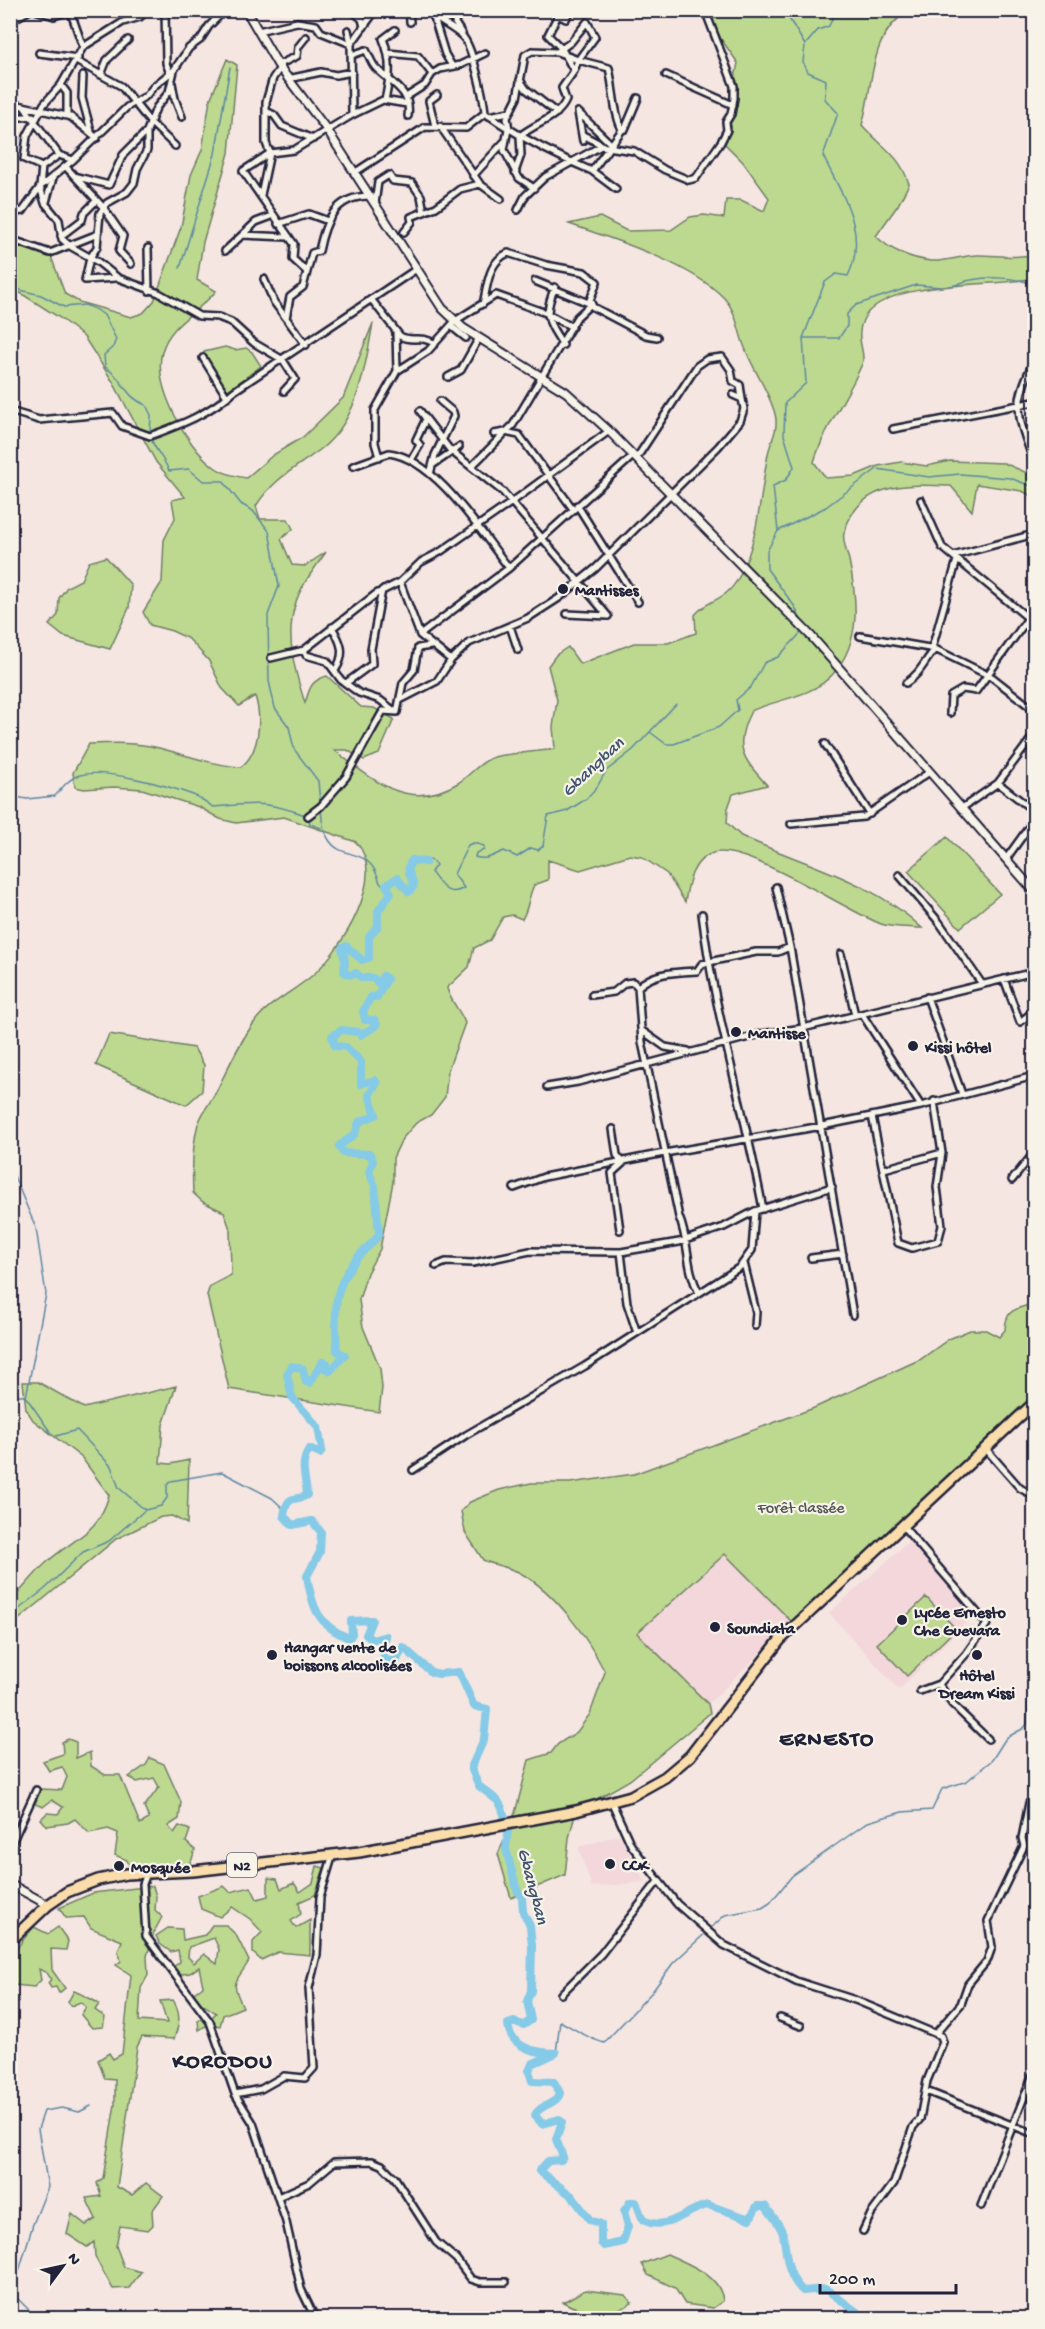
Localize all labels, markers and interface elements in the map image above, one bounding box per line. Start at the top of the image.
marker: Mantisses [556,582,570,596]
place label: Mantisses [575,583,640,602]
water label: Gbangban [558,733,630,802]
marker: Mantisse [729,1025,743,1039]
place label: Mantisse [748,1026,806,1045]
marker: Kissi hôtel [906,1039,920,1053]
place label: Kissi hôtel [924,1040,992,1059]
park label: Forêt classée [757,1500,845,1519]
place label: Lycée Ernesto Che Guevara [913,1605,1006,1642]
marker: Lycée Ernesto Che Guevara [895,1613,909,1627]
marker: Soundiata [708,1620,722,1634]
place label: Soundiata [727,1621,796,1640]
place label: Hangar vente de boissons alcoolisées [283,1640,412,1677]
marker: Hangar vente de boissons alcoolisées [265,1648,279,1662]
marker: Hôtel Dream Kissi [970,1648,984,1662]
place label: Hôtel Dream Kissi [937,1668,1015,1705]
district label: ERNESTO [779,1728,875,1754]
water label: Gbangban [511,1846,552,1927]
road number: N2 [227,1853,257,1877]
marker: CCK [603,1857,617,1871]
place label: CCK [621,1858,650,1877]
marker: Mosquée [112,1859,126,1873]
place label: Mosquée [131,1860,191,1879]
district label: KORODOU [172,2050,273,2076]
north arrow [33,2236,93,2296]
text: N [62,2250,84,2270]
scale bar [820,2257,956,2295]
text: 200 m [829,2270,876,2291]

